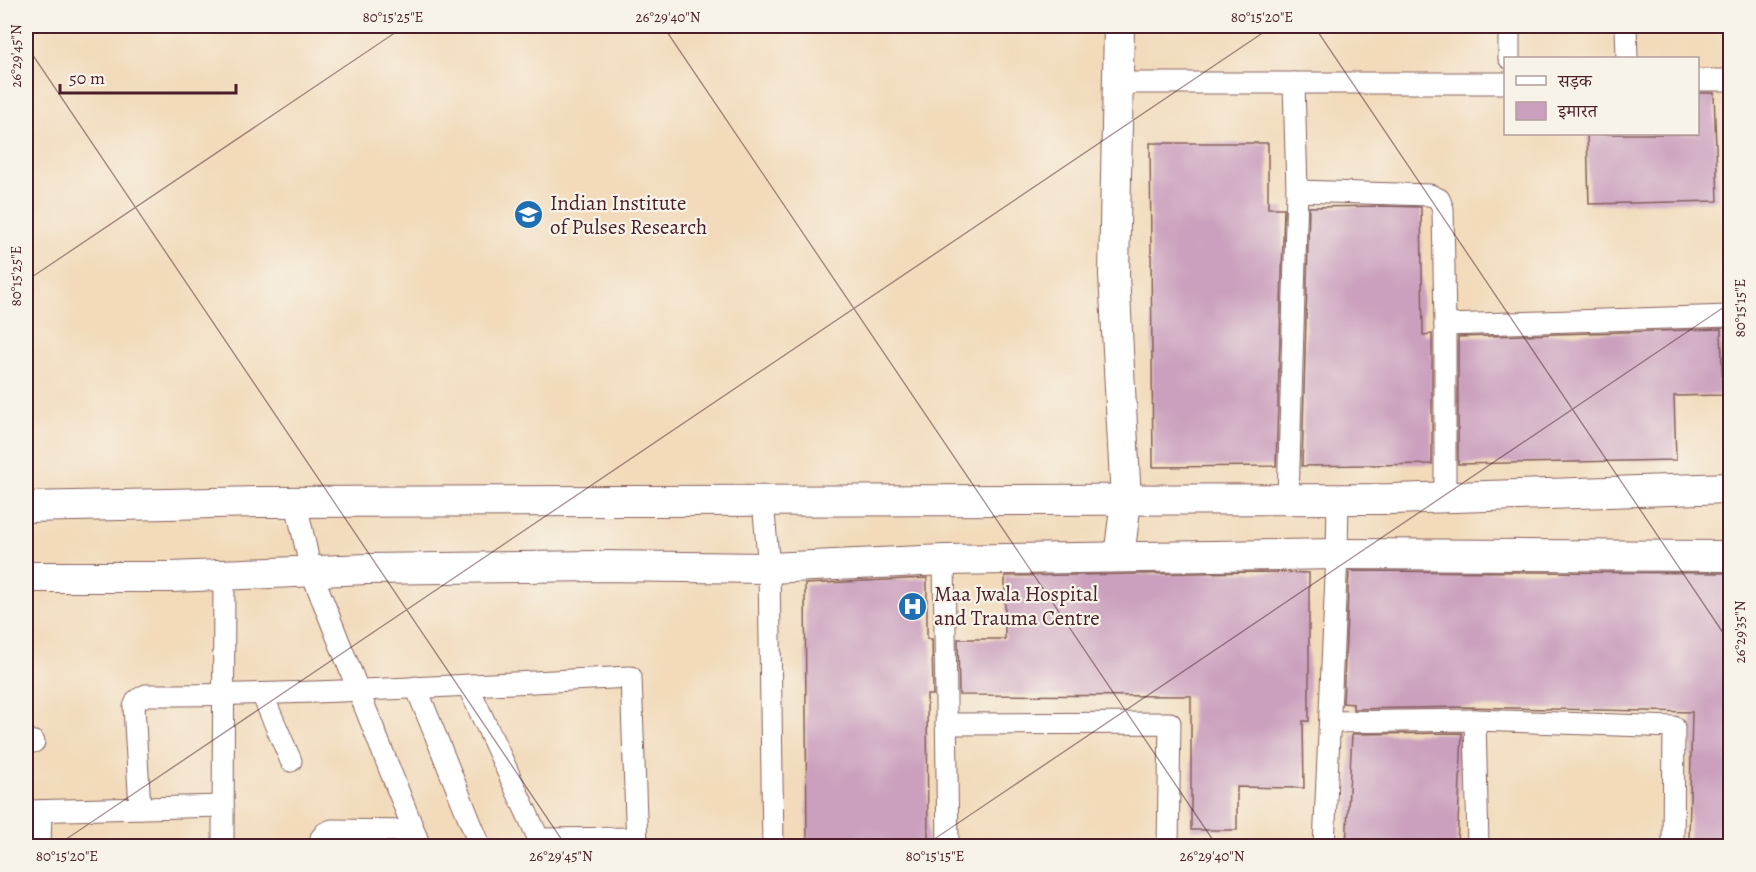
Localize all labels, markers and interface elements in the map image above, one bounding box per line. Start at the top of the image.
text: 80°15'25"E [363,7,423,27]
text: 26°29'40"N [635,7,701,27]
text: 80°15'20"E [1231,7,1293,27]
text: 26°29'45"N [6,24,26,88]
scale bar [60,57,236,95]
legend [1504,57,1699,135]
text: 50 m [69,66,105,90]
text: सड़क [1557,69,1593,93]
text: इमारत [1557,99,1598,123]
place label: Indian Institute of Pulses Research [550,189,707,241]
school or university icon: Indian Institute of Pulses Research [513,199,545,231]
text: 80°15'25"E [6,246,26,306]
text: 80°15'15"E [1730,279,1750,337]
place label: Maa Jwala Hospital and Trauma Centre [934,580,1100,632]
hospital icon: Maa Jwala Hospital and Trauma Centre [897,590,929,622]
text: 26°29'35"N [1730,600,1750,664]
text: 80°15'20"E [36,846,98,866]
text: 26°29'45"N [529,846,593,866]
text: 80°15'15"E [906,846,964,866]
text: 26°29'40"N [1179,846,1245,866]

